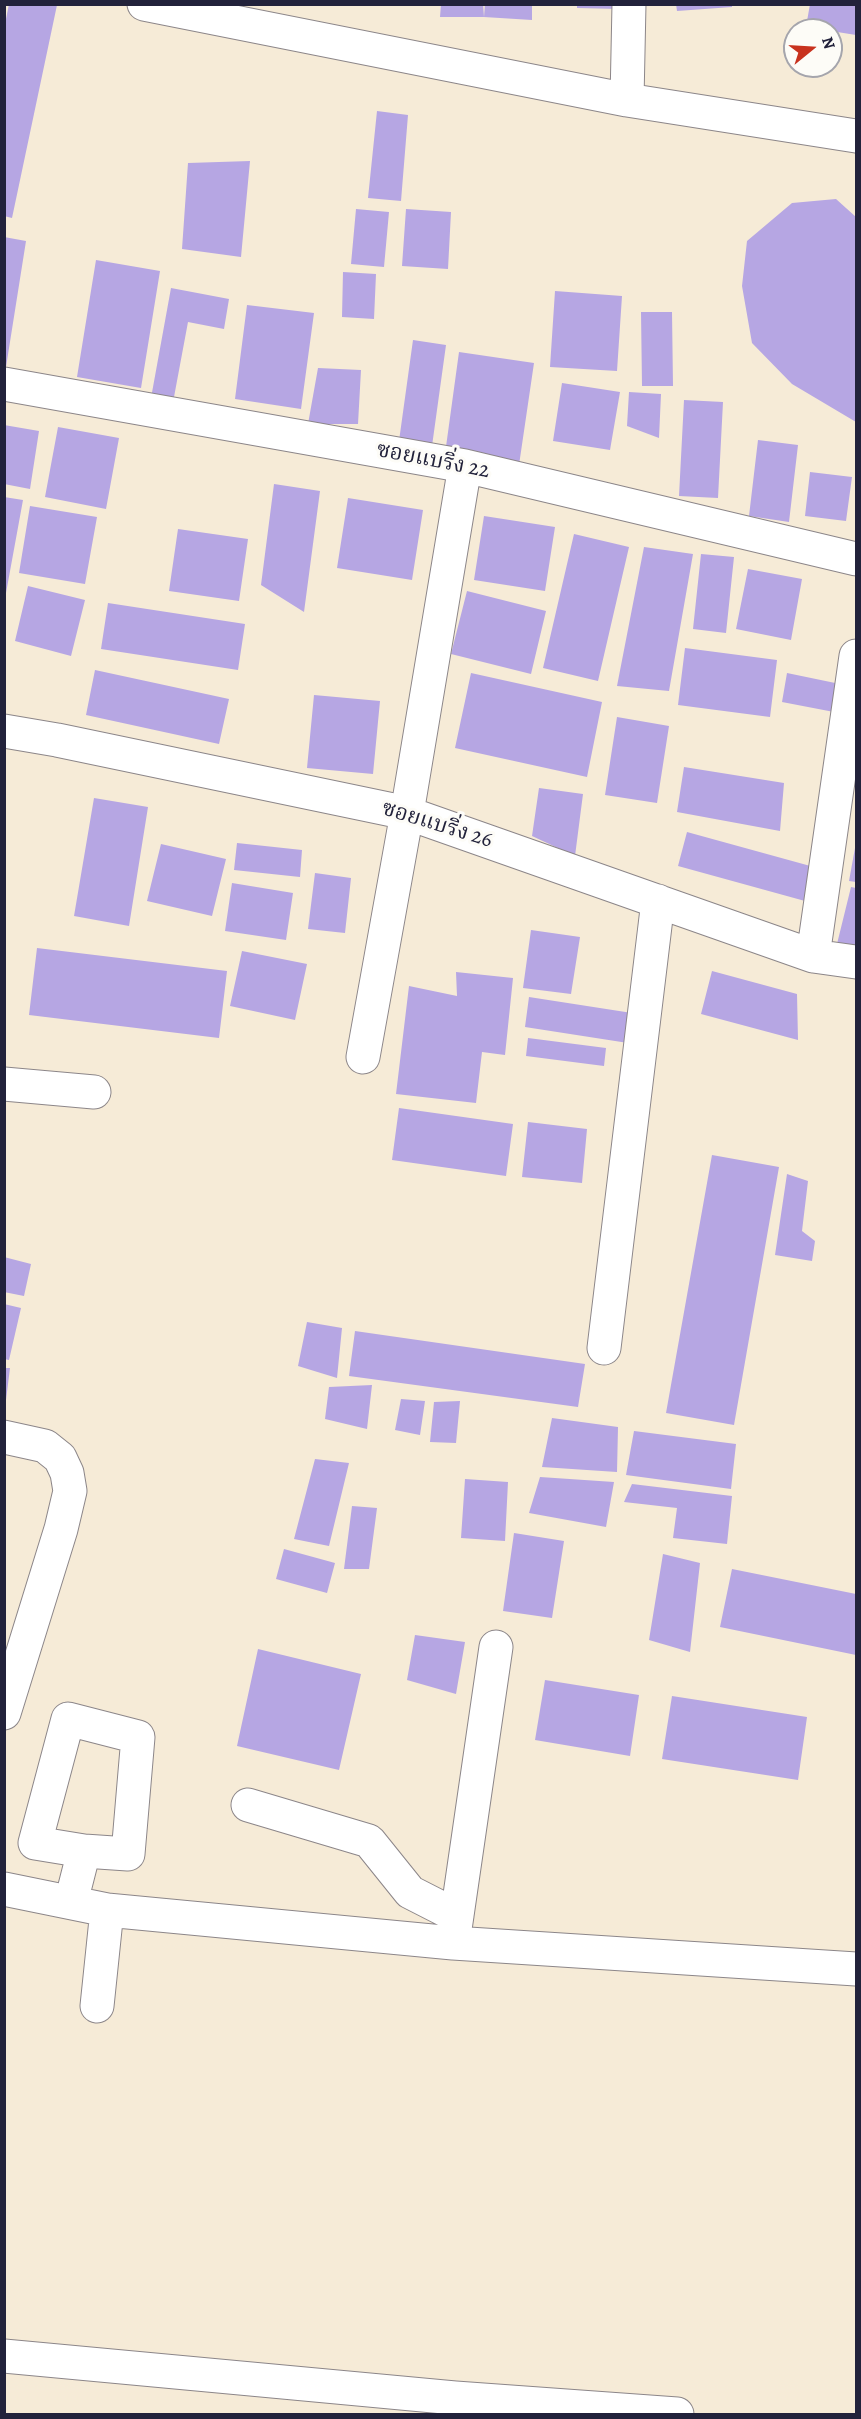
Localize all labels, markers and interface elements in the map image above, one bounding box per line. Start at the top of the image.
north arrow [783,18,843,78]
text: N [816,34,840,52]
street label: ซอยแบริ่ง 22 [374,437,492,485]
street label: ซอยแบริ่ง 26 [378,796,496,854]

